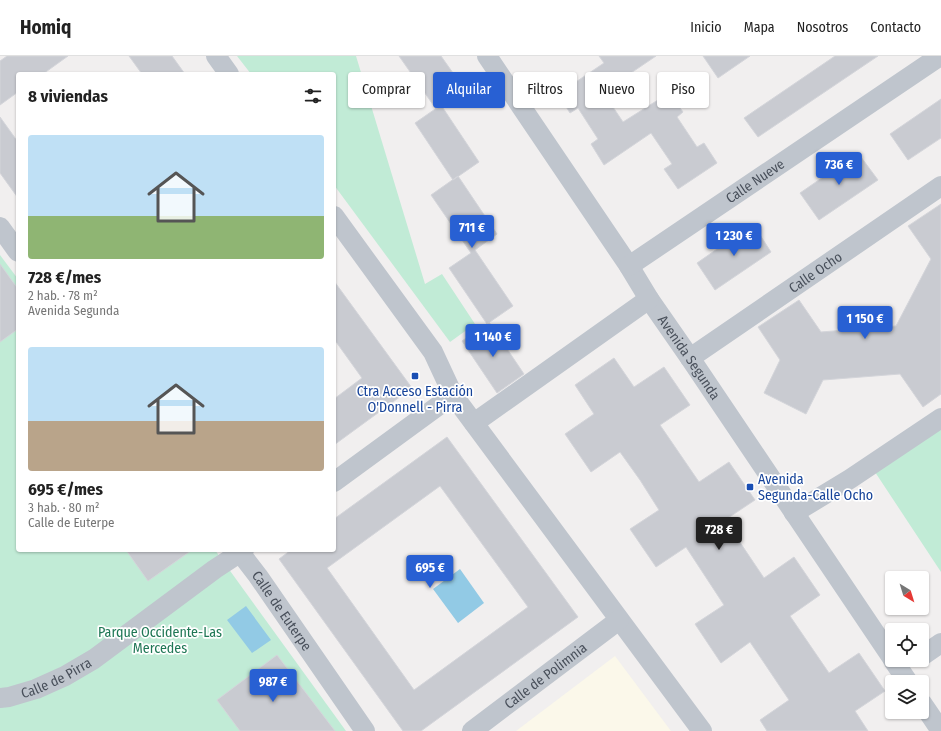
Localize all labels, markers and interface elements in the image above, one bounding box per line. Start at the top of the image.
text: Homiq [20,16,71,39]
text: Inicio [690,19,722,36]
text: Mapa [744,19,775,36]
text: Nosotros [797,19,848,36]
text: Contacto [870,19,921,36]
chip: Comprar [348,72,425,108]
chip: Alquilar [433,72,505,108]
chip: Filtros [513,72,577,108]
chip: Nuevo [585,72,649,108]
chip: Piso [657,72,709,108]
icon: filters [302,85,324,107]
text: 8 viviendas [28,86,108,107]
pin: 736 € [811,152,867,186]
street label: Calle Nueve [722,155,788,207]
text: 736 € [825,157,853,172]
icon: home [140,161,212,233]
pin: 711 € [444,215,500,249]
text: 711 € [459,220,485,235]
pin: 1 230 € [697,223,771,257]
text: 1 230 € [715,228,753,243]
street label: Calle Ocho [785,248,845,296]
text: 728 €/mes [28,267,101,288]
text: 2 hab. · 78 m² [28,288,98,303]
text: Avenida Segunda [28,303,119,318]
pin: 1 150 € [828,306,902,340]
text: 1 150 € [847,311,883,326]
street label: Avenida Segunda [654,312,724,403]
pin: 1 140 € [456,324,530,358]
text: 1 140 € [474,329,512,344]
marker: Ctra Acceso Estación O'Donnell - Pirra [410,371,420,381]
icon: home [140,373,212,445]
place label: Ctra Acceso Estación O'Donnell - Pirra [357,383,473,416]
place label: Avenida Segunda-Calle Ocho [758,471,873,504]
text: 695 €/mes [28,479,103,500]
marker: Avenida Segunda-Calle Ocho [745,482,755,492]
text: 3 hab. · 80 m² [28,500,100,515]
text: Calle de Euterpe [28,515,115,530]
pin: 728 € [691,517,747,551]
text: 728 € [705,522,733,537]
pin: 695 € [402,555,458,589]
text: 695 € [415,560,445,575]
street label: Calle de Euterpe [249,567,316,654]
north arrow [885,571,929,615]
map controls [885,571,929,719]
button: locate [885,623,929,667]
park label: Parque Occidente-Las Mercedes [98,624,222,657]
street label: Calle de Polimnia [501,639,590,712]
street label: Calle de Pirra [19,654,94,701]
pin: 987 € [245,669,301,703]
text: 987 € [259,674,287,689]
button: layers [885,675,929,719]

